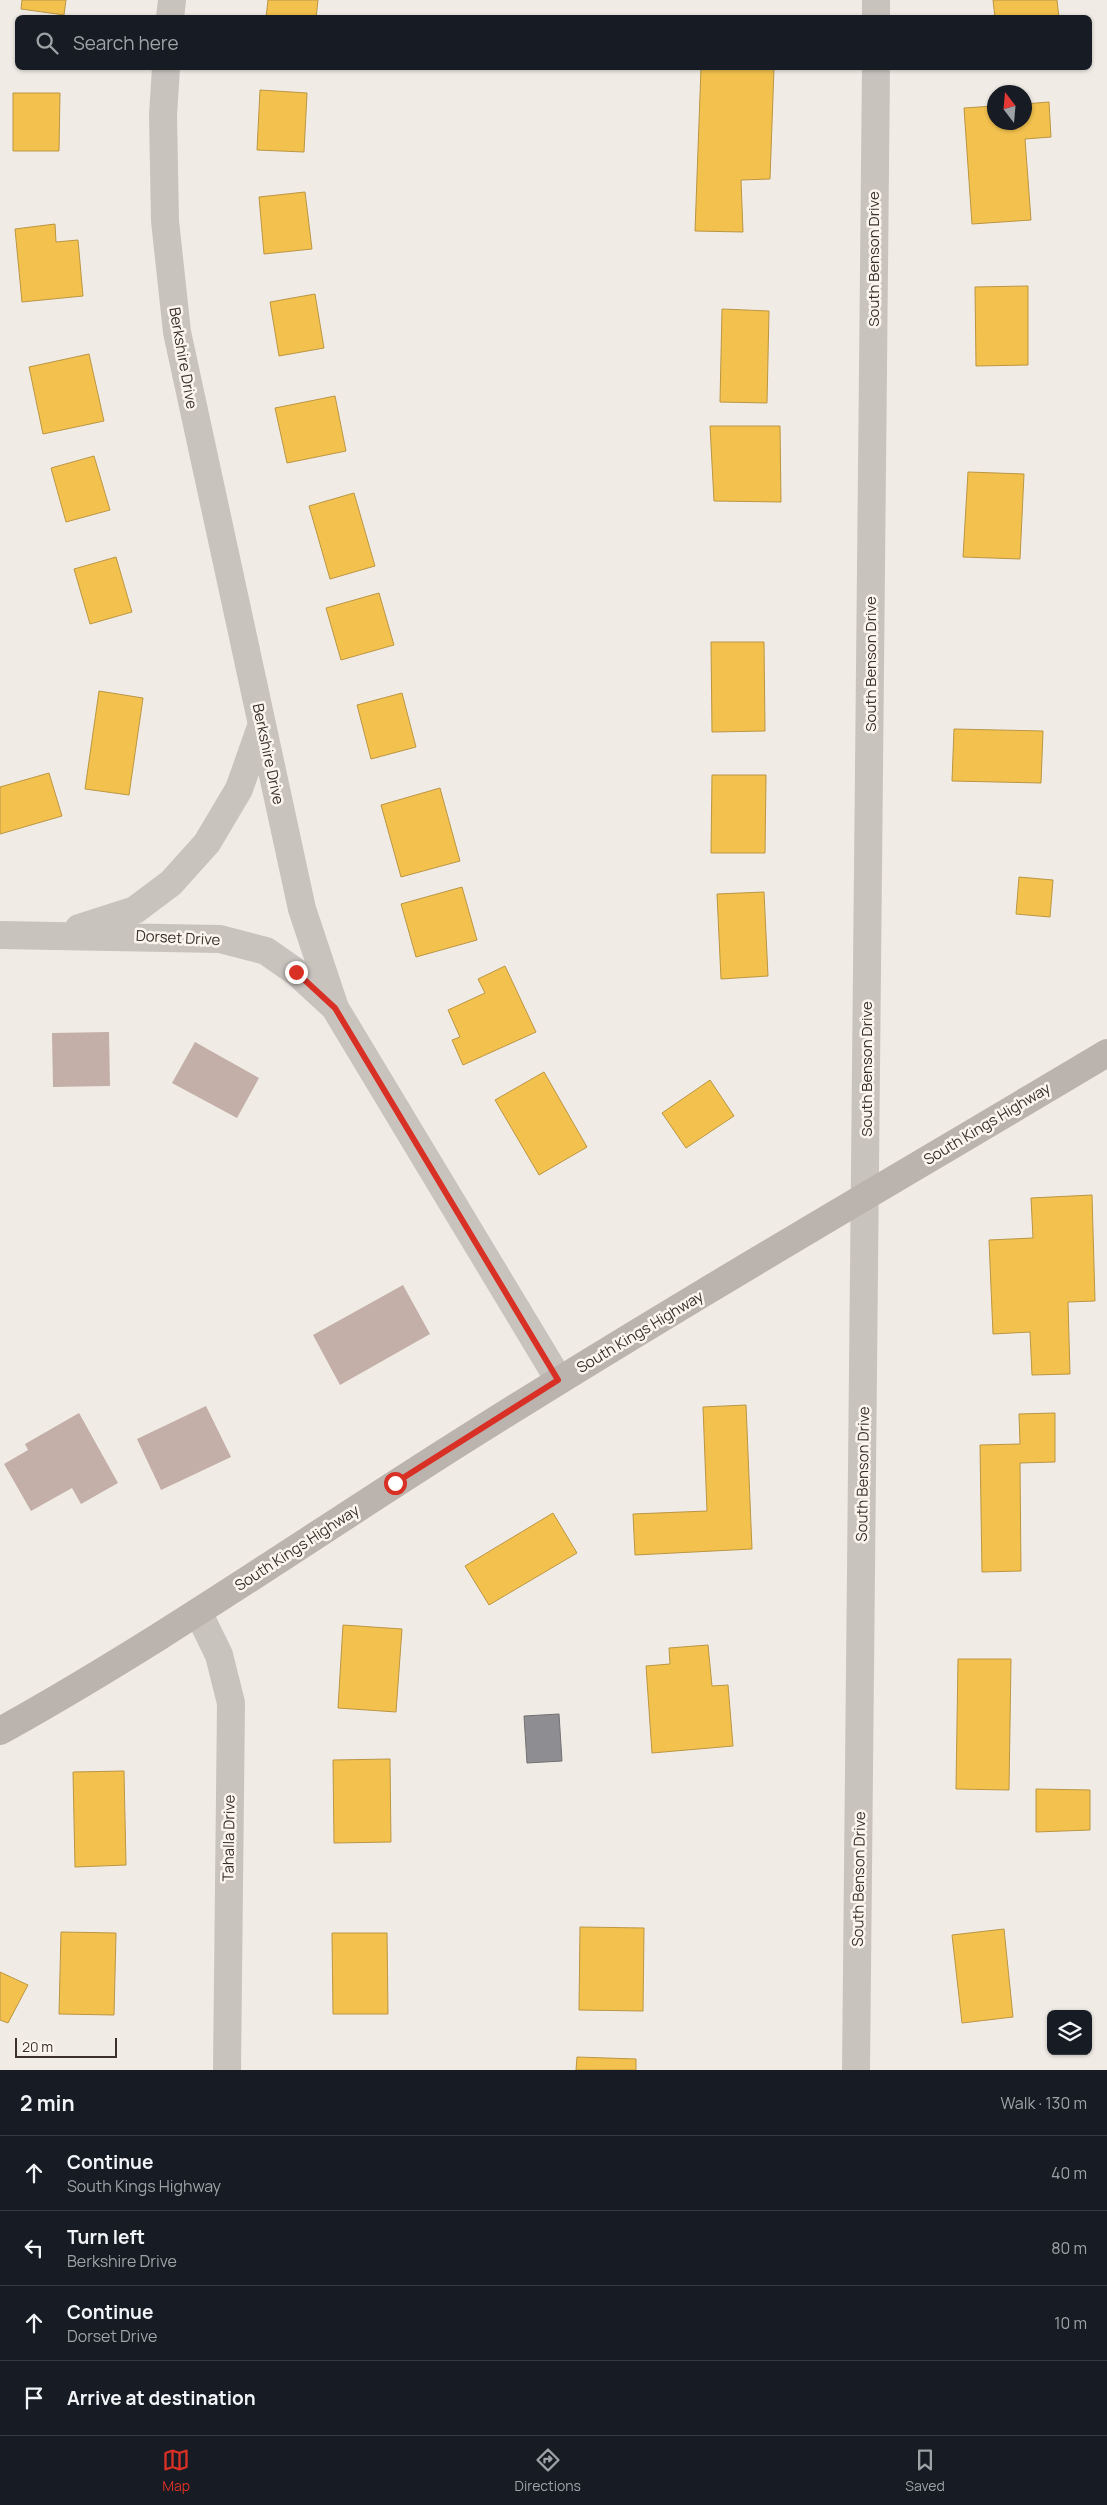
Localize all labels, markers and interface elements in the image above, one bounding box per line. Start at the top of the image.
search box [15,15,1092,70]
icon: search [33,29,61,57]
text: Search here [73,30,179,56]
north arrow [987,85,1032,130]
street label: South Benson Drive [863,191,884,327]
street label: Berkshire Drive [164,305,203,411]
street label: South Benson Drive [860,596,881,732]
street label: Berkshire Drive [248,701,290,807]
street label: Dorset Drive [135,925,221,950]
route end [285,961,308,984]
street label: South Benson Drive [856,1001,877,1137]
street label: South Kings Highway [919,1077,1054,1170]
street label: South Kings Highway [572,1285,707,1378]
street label: South Benson Drive [851,1406,874,1542]
route start [384,1472,407,1495]
street label: South Kings Highway [230,1499,363,1596]
street label: Tahalla Drive [217,1794,240,1882]
street label: South Benson Drive [847,1811,870,1947]
map controls [1047,2010,1092,2055]
button: layers [1047,2010,1092,2055]
scale bar [15,2035,118,2058]
text: 20 m [22,2037,53,2056]
text: 2 min [20,2089,75,2117]
text: Walk · 130 m [1001,2092,1087,2114]
text: Continue [67,2149,153,2175]
icon: ahead [20,2159,48,2187]
text: 40 m [1051,2162,1087,2184]
text: South Kings Highway [67,2175,221,2197]
text: Turn left [67,2224,145,2250]
icon: left [20,2234,48,2262]
text: 80 m [1051,2237,1087,2259]
text: Berkshire Drive [67,2250,177,2272]
text: Continue [67,2299,153,2325]
icon: ahead [20,2309,48,2337]
text: 10 m [1054,2312,1087,2334]
text: Dorset Drive [67,2325,157,2347]
icon: arrive [20,2384,48,2412]
text: Arrive at destination [67,2385,256,2411]
tab: Map [162,2446,190,2495]
tab: Directions [515,2446,581,2495]
tab: Saved [905,2446,945,2495]

